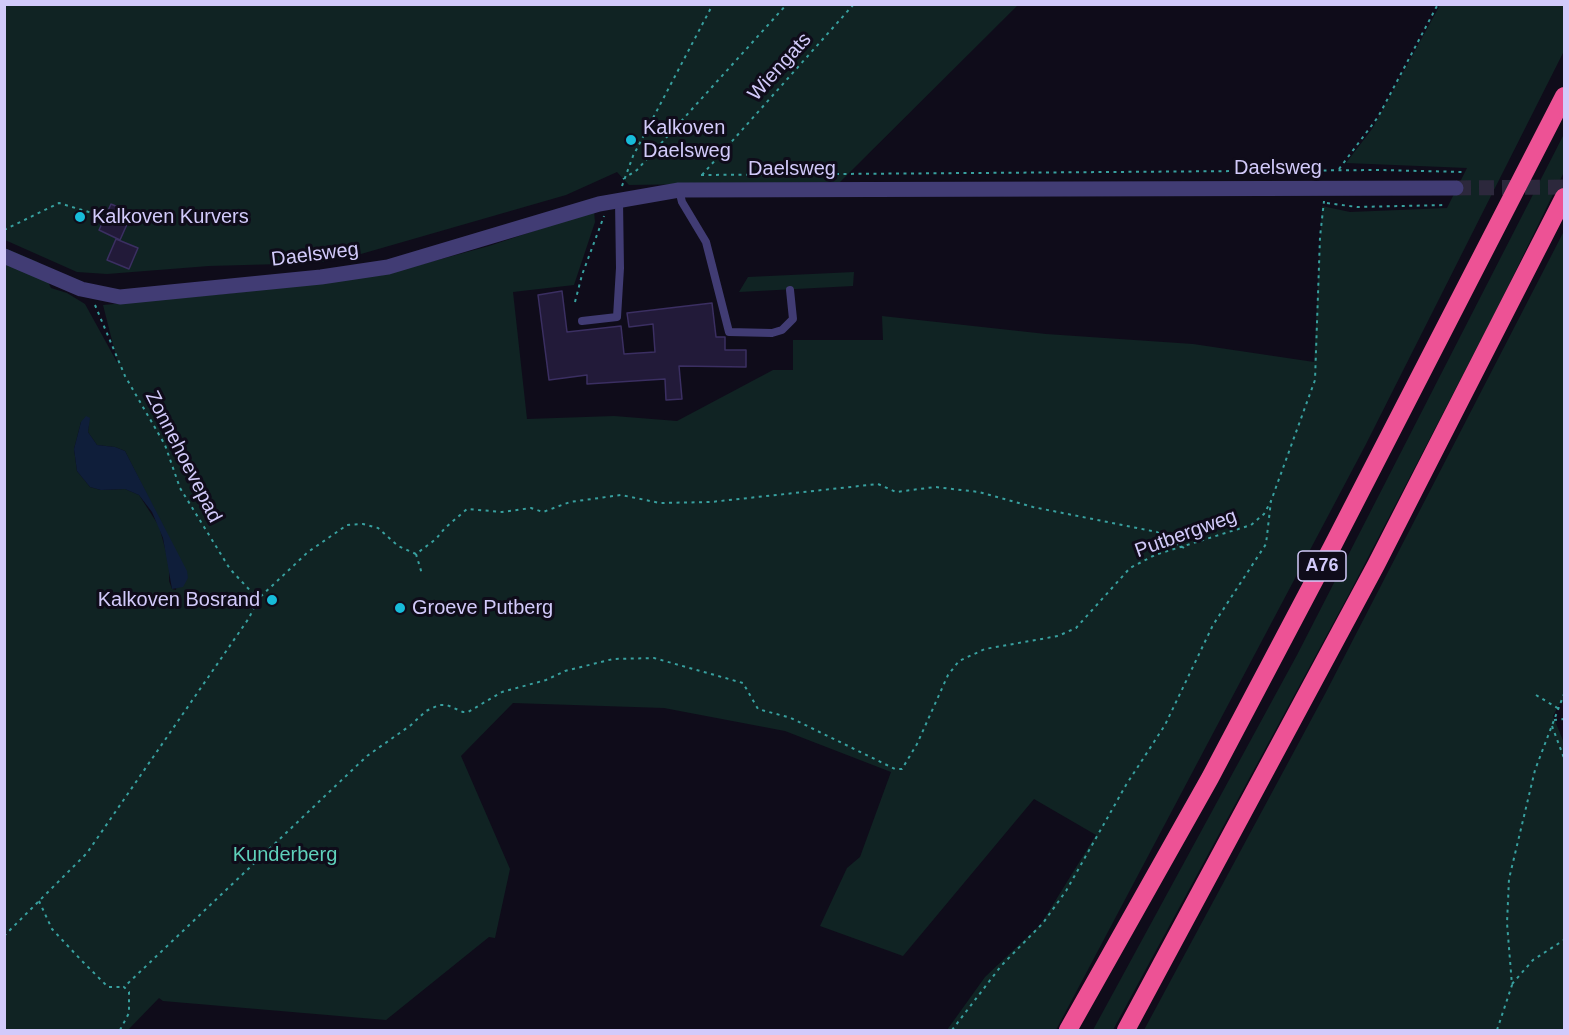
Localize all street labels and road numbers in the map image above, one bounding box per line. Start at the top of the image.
street label: Wiengats [743,28,817,106]
street label: Daelsweg [1234,156,1322,180]
street label: Daelsweg [748,157,836,181]
street label: Daelsweg [270,238,360,272]
street label: Zonnehoevepad [139,387,227,527]
street label: Putbergweg [1132,504,1240,564]
road number: A76 [1298,551,1346,581]

